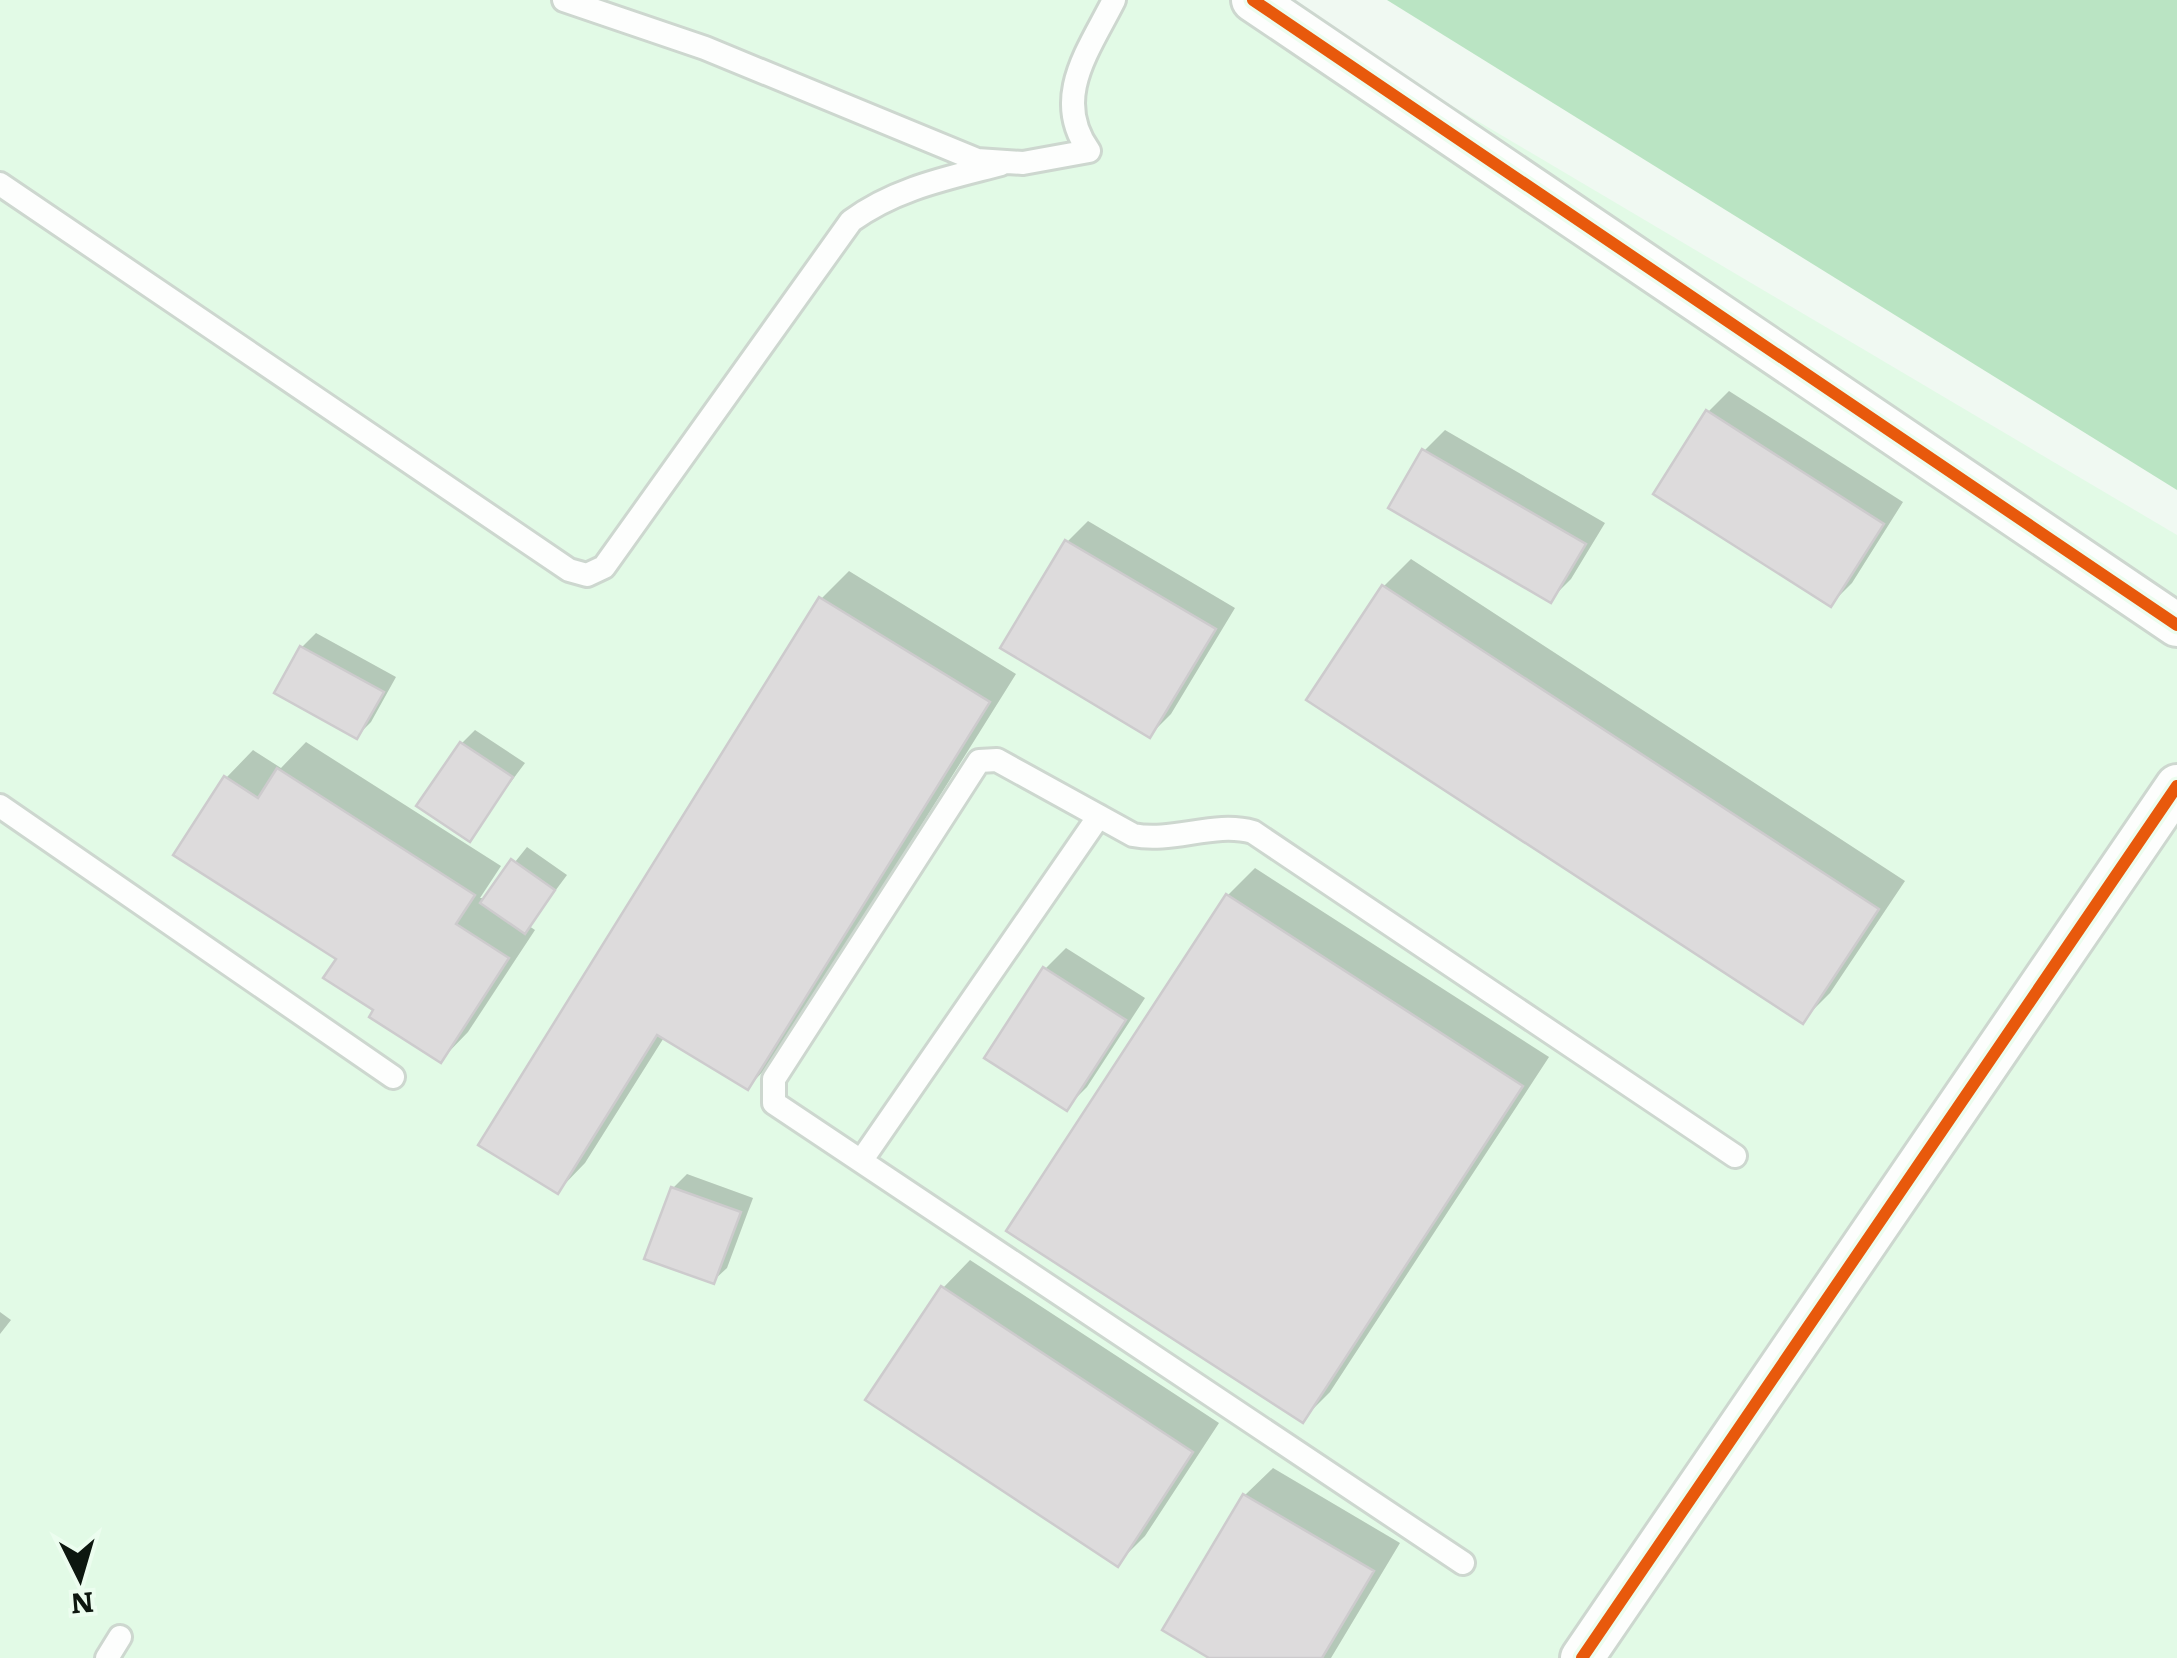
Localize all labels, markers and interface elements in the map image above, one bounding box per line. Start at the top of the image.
north arrow [30,1528,130,1628]
text: N [69,1583,96,1627]

